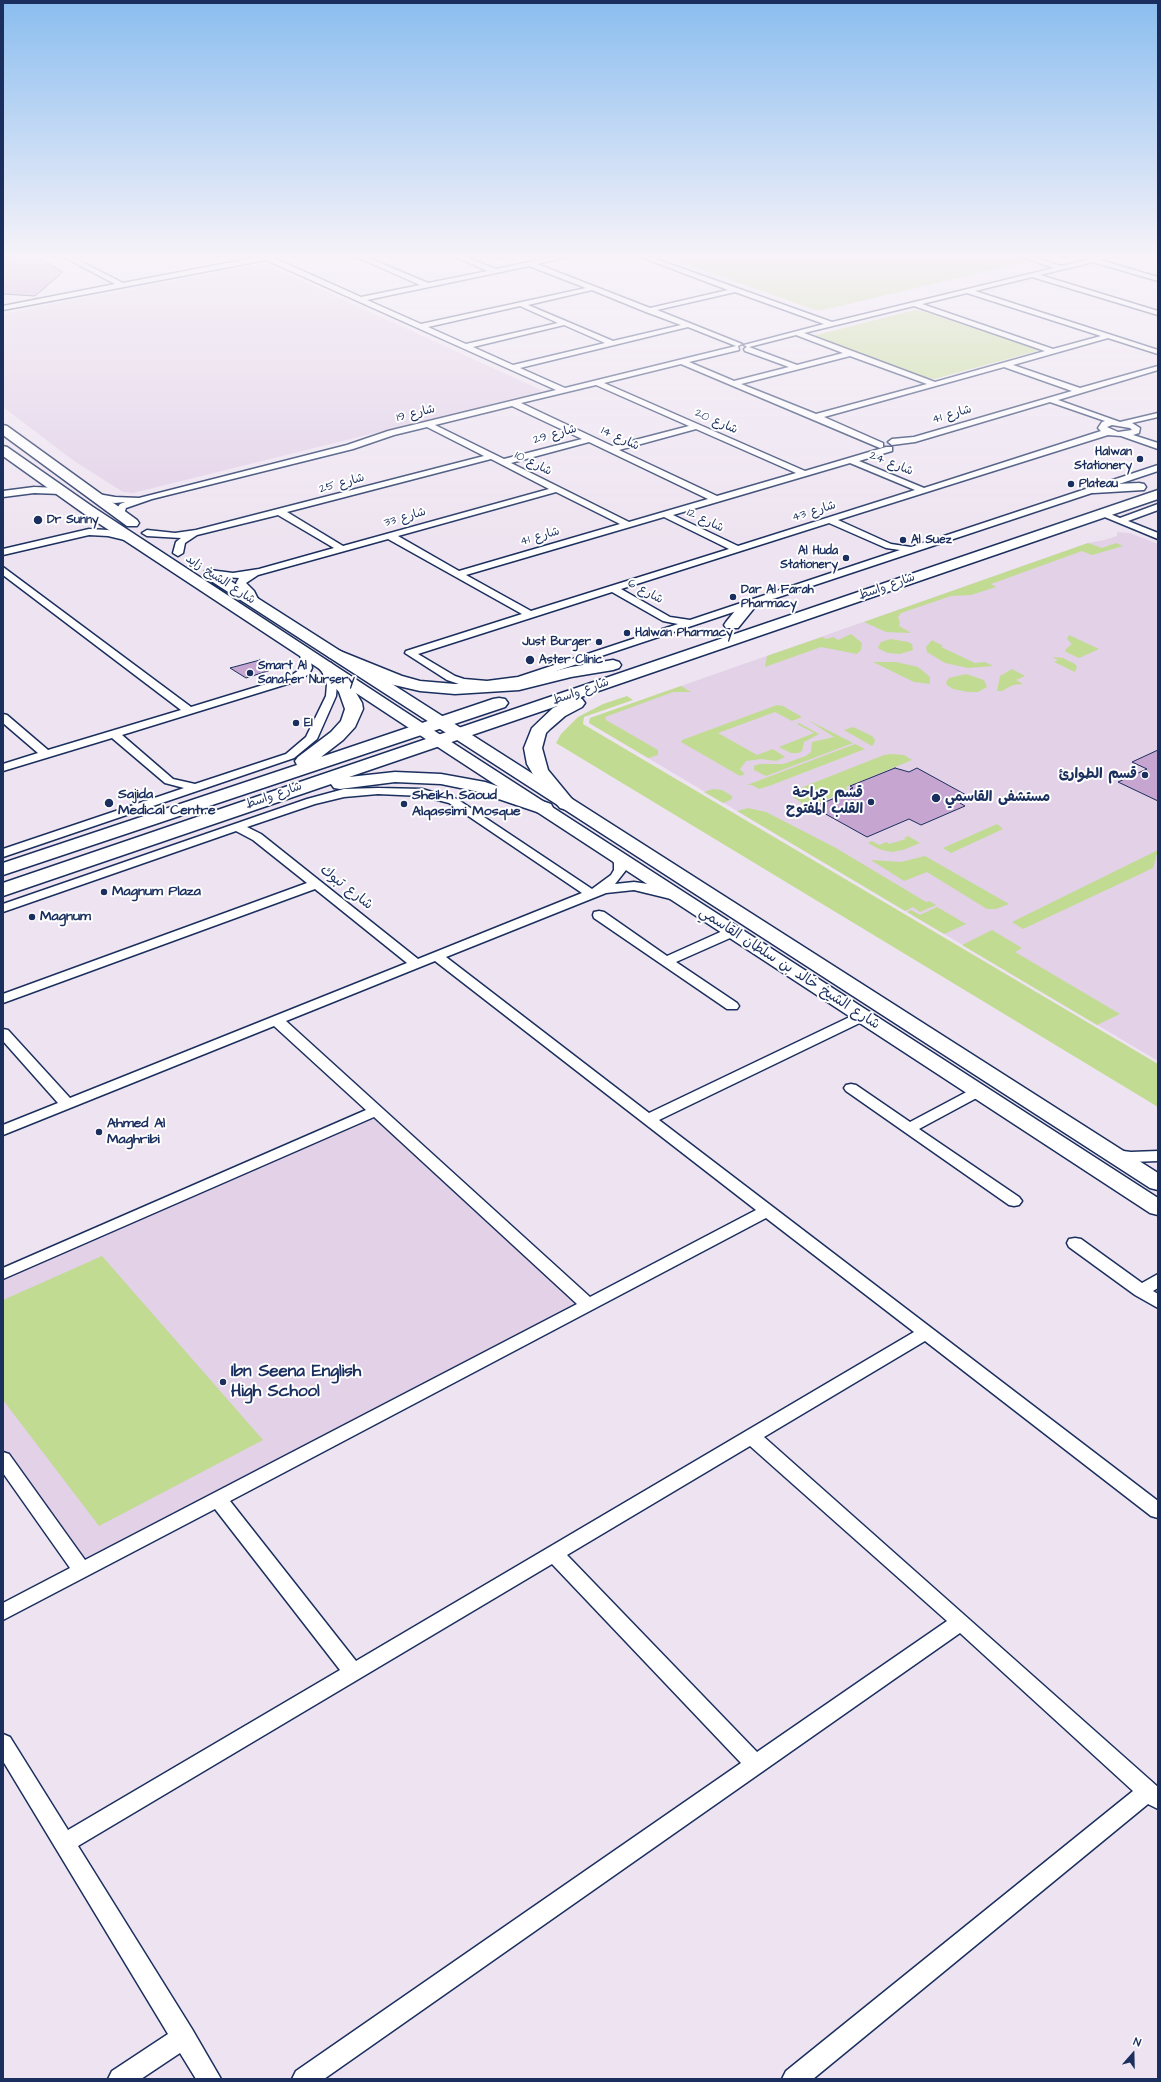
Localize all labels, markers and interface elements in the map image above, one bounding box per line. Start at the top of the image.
street label: شارع 19 [395,402,437,426]
street label: شارع 41 [931,403,973,427]
street label: شارع 20 [692,406,740,438]
street label: شارع 29 [532,422,578,448]
street label: شارع 14 [599,424,641,454]
place label: Halwan Stationery [1074,445,1132,473]
street label: شارع 10 [512,449,554,479]
street label: شارع 24 [867,449,915,479]
marker: Halwan Stationery [1135,454,1145,464]
street label: شارع 25 [318,471,366,497]
place label: Plateau [1079,477,1118,491]
marker: Plateau [1066,479,1076,489]
street label: شارع 43 [790,499,838,525]
street label: شارع 33 [382,505,428,531]
street label: شارع 12 [684,506,726,536]
place label: Dr Sunny [47,513,99,527]
marker: Dr Sunny [32,514,44,526]
street label: شارع 41 [519,525,561,549]
place label: Al Suez [911,533,952,547]
marker: Al Suez [898,535,908,545]
place label: Al Huda Stationery [780,544,838,572]
street label: شارع الشيخ زايد [182,552,258,608]
marker: Al Huda Stationery [841,553,851,563]
street label: شارع واسط [857,571,917,603]
street label: شارع 6 [625,576,665,608]
place label: Dar Al Farah Pharmacy [741,583,814,611]
marker: Dar Al Farah Pharmacy [728,592,738,602]
place label: Halwan Pharmacy [635,626,733,640]
marker: Halwan Pharmacy [622,628,632,638]
place label: Just Burger [522,635,591,649]
marker: Just Burger [594,637,604,647]
place label: Aster Clinic [539,653,603,667]
marker: Aster Clinic [524,654,536,666]
place label: Smart Al Sanafer Nursery [258,659,355,687]
marker: Smart Al Sanafer Nursery [245,668,255,678]
street label: شارع واسط [551,676,611,708]
place label: EI [304,716,313,730]
marker: EI [291,718,301,728]
place label: قسم الطوارئ [1059,767,1137,783]
marker: قسم الطوارئ [1140,770,1150,780]
street label: شارع واسط [244,780,304,812]
place label: قسم جراحة القلب المفتوح [786,786,863,818]
place label: Sajida Medical Centre [118,787,216,820]
place label: Sheikh Saoud Alqassimi Mosque [412,788,521,820]
place label: مستشفى القاسمي [945,790,1050,806]
marker: مستشفى القاسمي [930,792,942,804]
marker: Sajida Medical Centre [103,797,115,809]
marker: قسم جراحة القلب المفتوح [866,797,876,807]
marker: Sheikh Saoud Alqassimi Mosque [399,799,409,809]
street label: شارع تبوك [316,862,376,914]
place label: Magnum Plaza [112,884,201,900]
marker: Magnum Plaza [99,887,109,897]
street label: شارع الشيخ خالد بن سلطان القاسمي [696,904,882,1034]
place label: Magnum [40,909,91,925]
marker: Magnum [27,912,37,922]
place label: Ahmed Al Maghribi [107,1116,165,1148]
marker: Ahmed Al Maghribi [94,1127,104,1137]
place label: Ibn Seena English High School [231,1362,361,1402]
marker: Ibn Seena English High School [218,1377,228,1387]
north arrow [1113,2034,1153,2074]
text: N [1131,2034,1143,2050]

